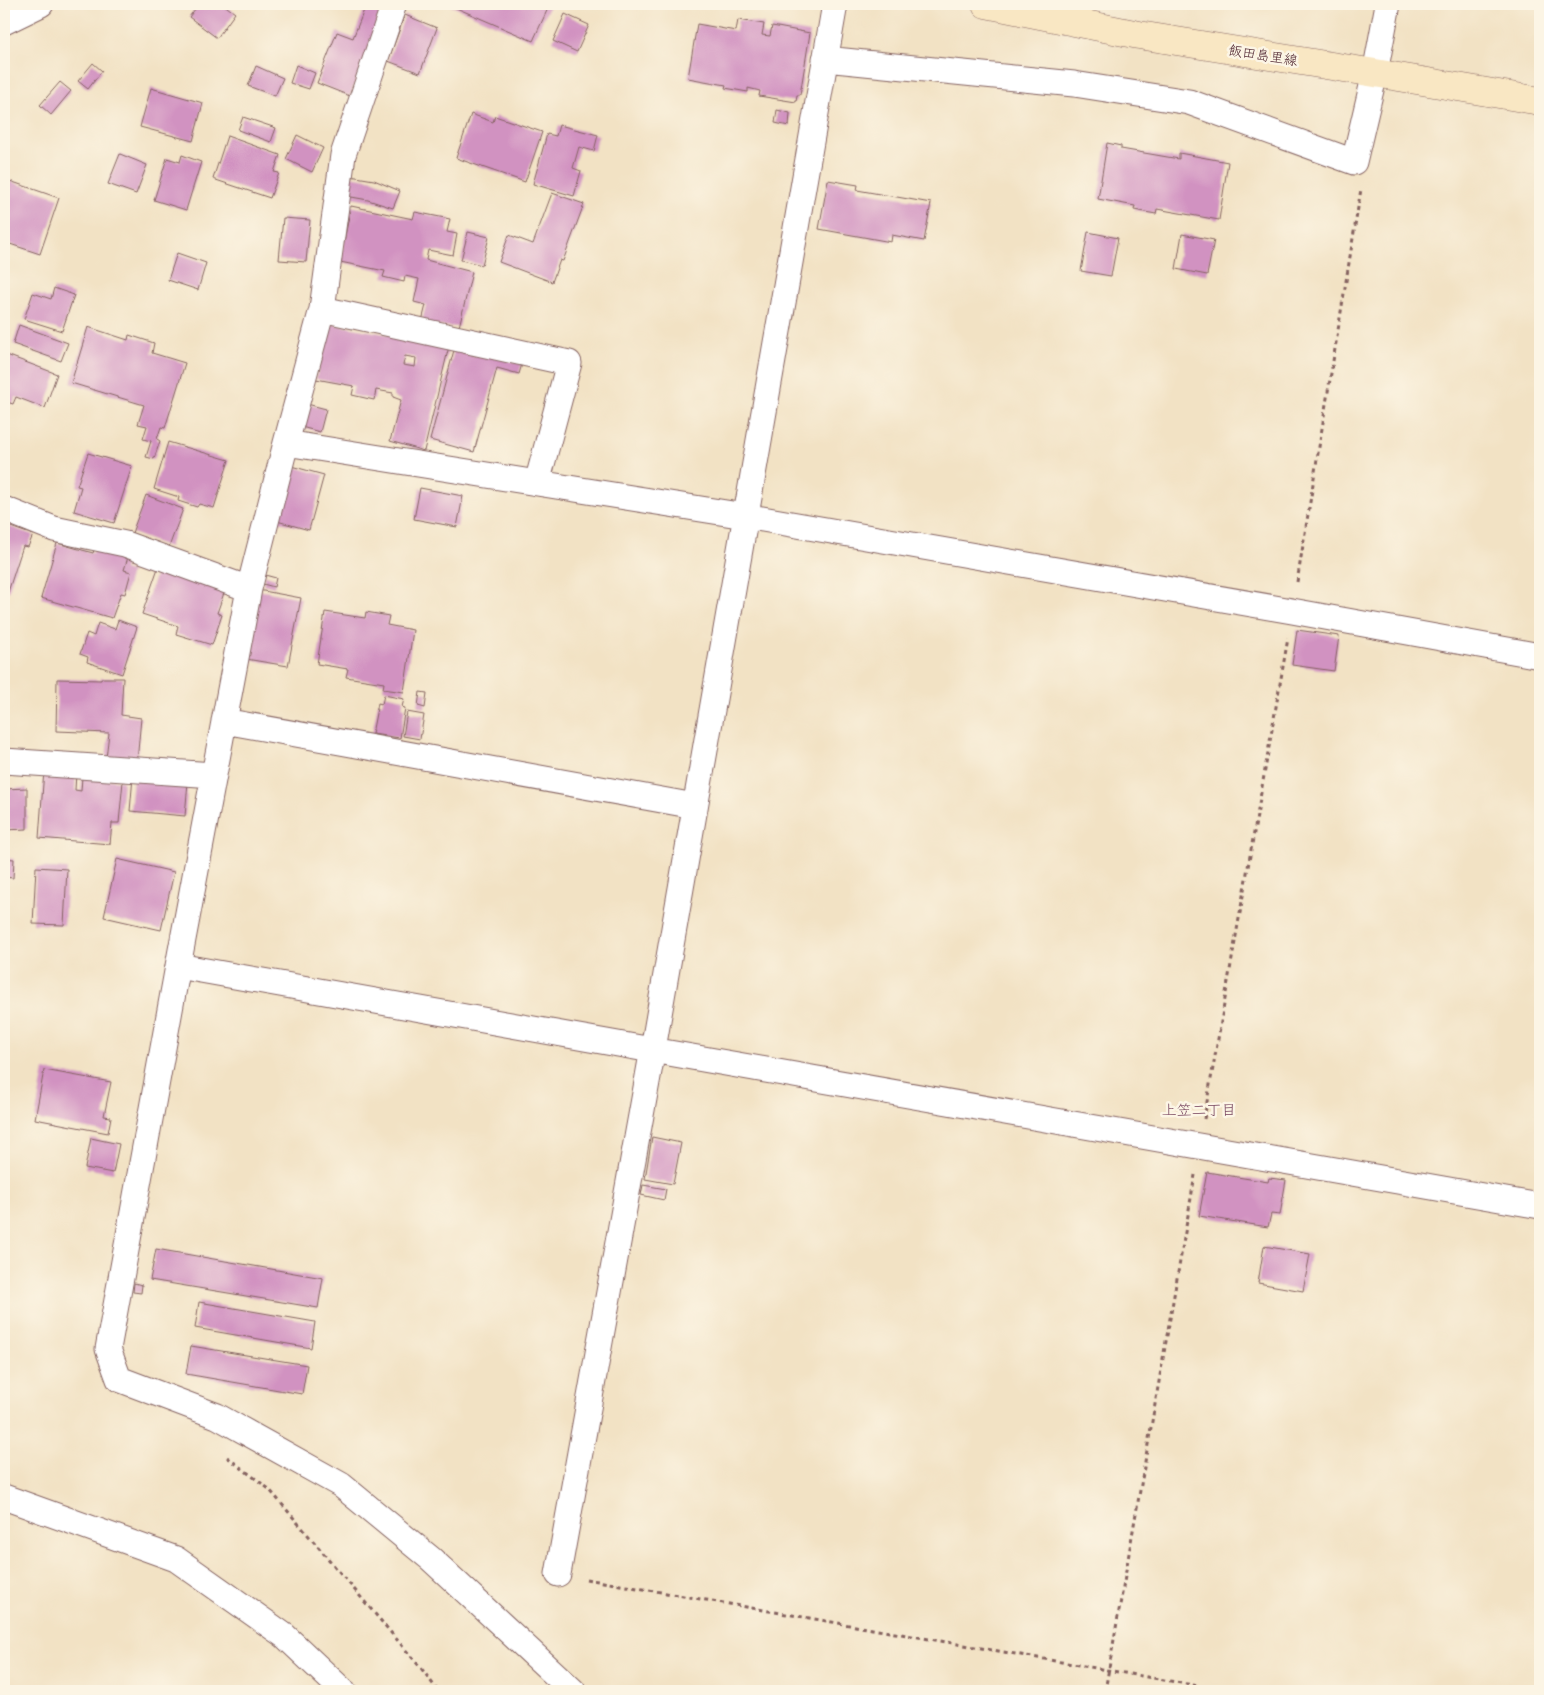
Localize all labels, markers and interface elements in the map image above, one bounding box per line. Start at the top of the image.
street label: 飯田島里線 [1227,42,1299,69]
district label: 上笠二丁目 [1161,1101,1237,1120]

